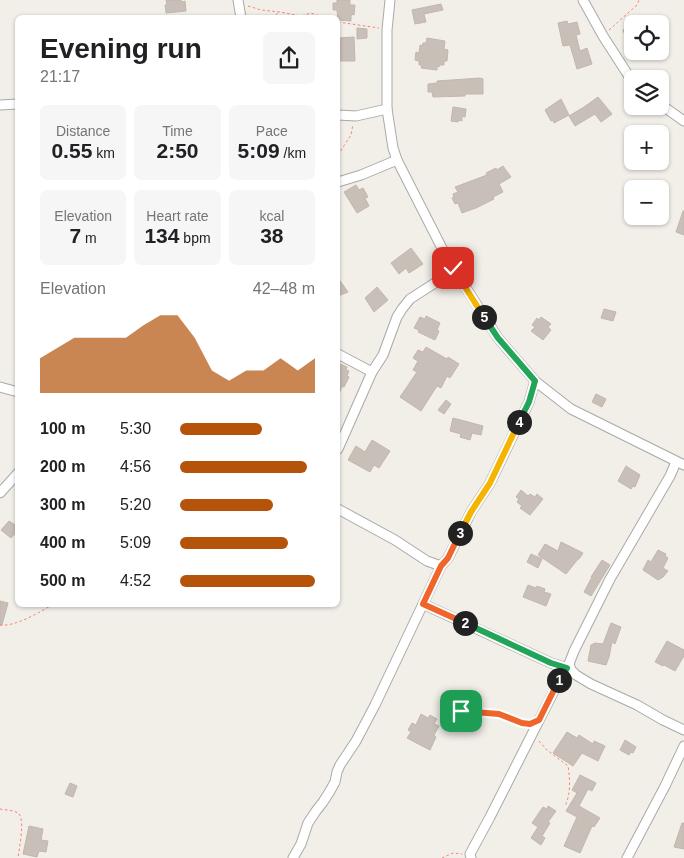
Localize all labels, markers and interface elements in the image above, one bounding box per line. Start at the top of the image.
map controls [624,15,669,225]
button: locate [624,15,669,60]
button: share [263,32,315,84]
text: Evening run [40,33,202,64]
text: 21:17 [40,68,80,85]
button: layers [624,70,669,115]
text: Distance [56,123,110,139]
text: Time [162,123,193,139]
text: Pace [256,123,288,139]
button: + [624,125,669,170]
text: 0.55 [51,139,92,162]
text: 2:50 [156,139,199,162]
text: 5:09 [238,139,280,162]
text: km [92,145,115,161]
text: /km [280,145,306,161]
button: − [624,180,669,225]
text: Elevation [54,208,112,224]
text: Heart rate [146,208,209,224]
text: kcal [259,208,284,224]
text: 7 [70,224,81,247]
text: 134 [144,224,179,247]
text: 38 [260,224,284,247]
text: m [81,230,97,246]
text: bpm [179,230,211,246]
pin [432,247,474,289]
icon: check [439,254,467,282]
text: Elevation [40,280,106,297]
text: 42–48 m [253,280,315,297]
pin: 5 [472,304,496,330]
text: 5 [481,309,488,325]
pin: 4 [506,410,532,434]
text: 4 [516,414,523,430]
text: 100 m [40,420,85,437]
text: 5:30 [120,420,151,437]
text: 200 m [40,458,85,475]
text: 4:56 [120,458,151,475]
text: 300 m [40,496,85,513]
text: 5:20 [120,496,151,513]
pin: 3 [448,520,472,546]
text: 3 [457,525,464,541]
text: 400 m [40,534,85,551]
text: 5:09 [120,534,151,551]
text: 500 m [40,572,85,589]
text: 4:52 [120,572,151,589]
pin: 2 [452,610,478,636]
text: 2 [462,615,469,631]
pin: 1 [546,668,572,692]
text: 1 [556,672,563,688]
pin [440,690,482,732]
icon: arrive [447,697,475,725]

